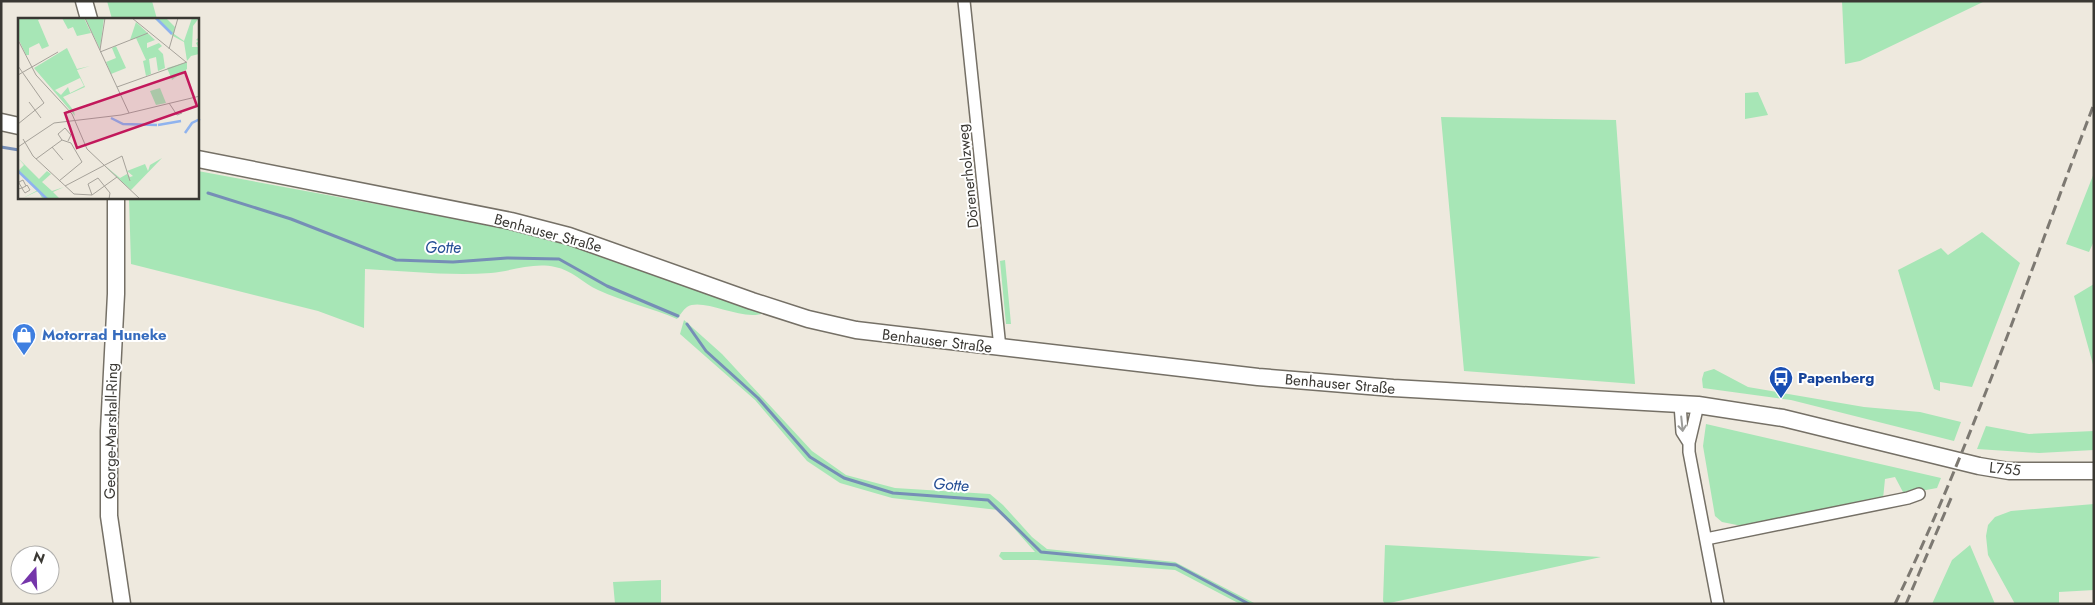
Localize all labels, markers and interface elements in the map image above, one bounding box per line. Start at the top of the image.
inset map [18,18,199,199]
street label: Dörenerholzweg [952,123,984,229]
street label: Benhauser Straße [492,208,605,258]
water label: Gotte [425,236,461,259]
shop icon: Motorrad Huneke [11,322,37,356]
street label: Benhauser Straße [881,323,994,359]
place label: Motorrad Huneke [42,324,167,346]
street label: George-Marshall-Ring [99,363,123,499]
bus stop icon: Papenberg [1768,365,1794,399]
place label: Papenberg [1798,367,1874,389]
street label: Benhauser Straße [1284,368,1396,400]
one-way arrow [1677,416,1687,432]
street label: L755 [1988,456,2022,482]
water label: Gotte [932,472,970,497]
north arrow [10,545,60,595]
text: N [31,546,48,569]

